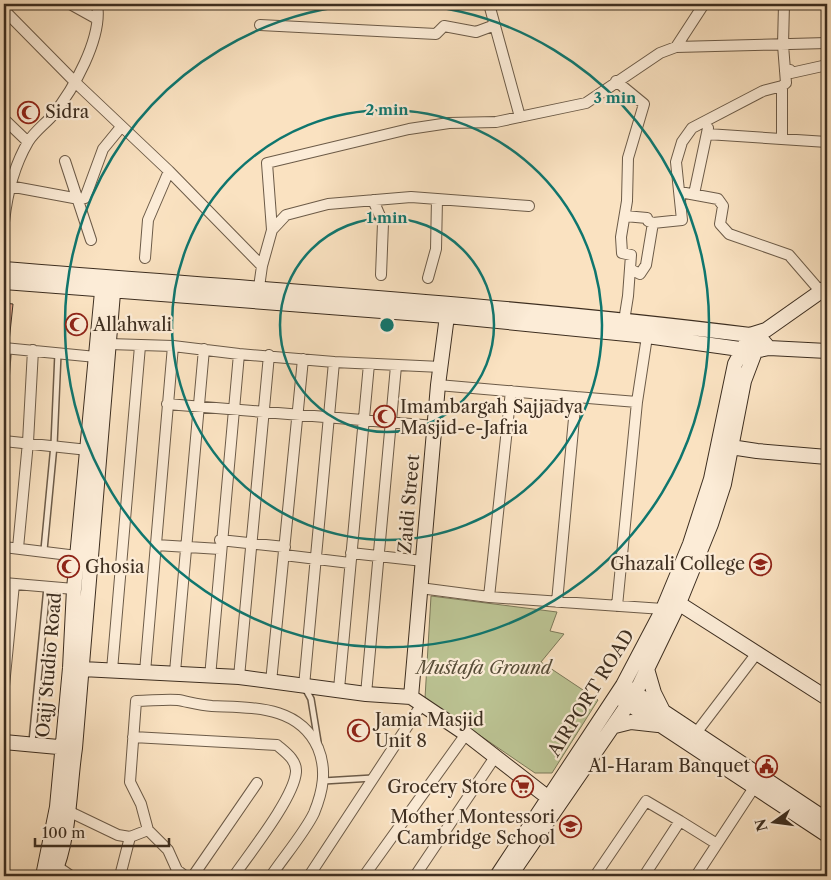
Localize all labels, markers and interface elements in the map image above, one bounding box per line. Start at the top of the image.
text: 3 min [594,88,637,107]
mosque icon: Sidra [17,100,41,124]
text: 2 min [365,100,409,119]
place label: Sidra [45,101,90,123]
text: 1 min [366,208,408,227]
mosque icon: Allahwali [65,313,89,337]
place label: Allahwali [92,314,173,336]
centre of rings [378,316,396,334]
place label: Imambargah Sajjadya Masjid-e-Jafria [400,396,584,439]
mosque icon: Imambargah Sajjadya Masjid-e-Jafria [372,405,396,429]
street label: Zaidi Street [394,453,424,554]
school or university icon: Ghazali College [749,552,773,576]
place label: Ghazali College [610,553,745,575]
mosque icon: Ghosia [57,555,81,579]
place label: Ghosia [85,556,145,578]
street label: Oajj Studio Road [32,592,66,738]
street label: AIRPORT ROAD [542,625,639,762]
park label: Mustafa Ground [414,657,554,679]
place label: Jamia Masjid Unit 8 [372,709,484,752]
mosque icon: Jamia Masjid Unit 8 [347,718,371,742]
public building icon: Al-Haram Banquet [754,754,778,778]
place label: Al-Haram Banquet [587,755,751,777]
supermarket icon: Grocery Store [511,775,535,799]
place label: Grocery Store [387,776,507,798]
north arrow [748,798,798,848]
place label: Mother Montessori Cambridge School [390,806,556,849]
scale bar [35,815,169,847]
school or university icon: Mother Montessori Cambridge School [559,815,583,839]
text: N [751,817,772,833]
text: 100 m [42,823,85,842]

